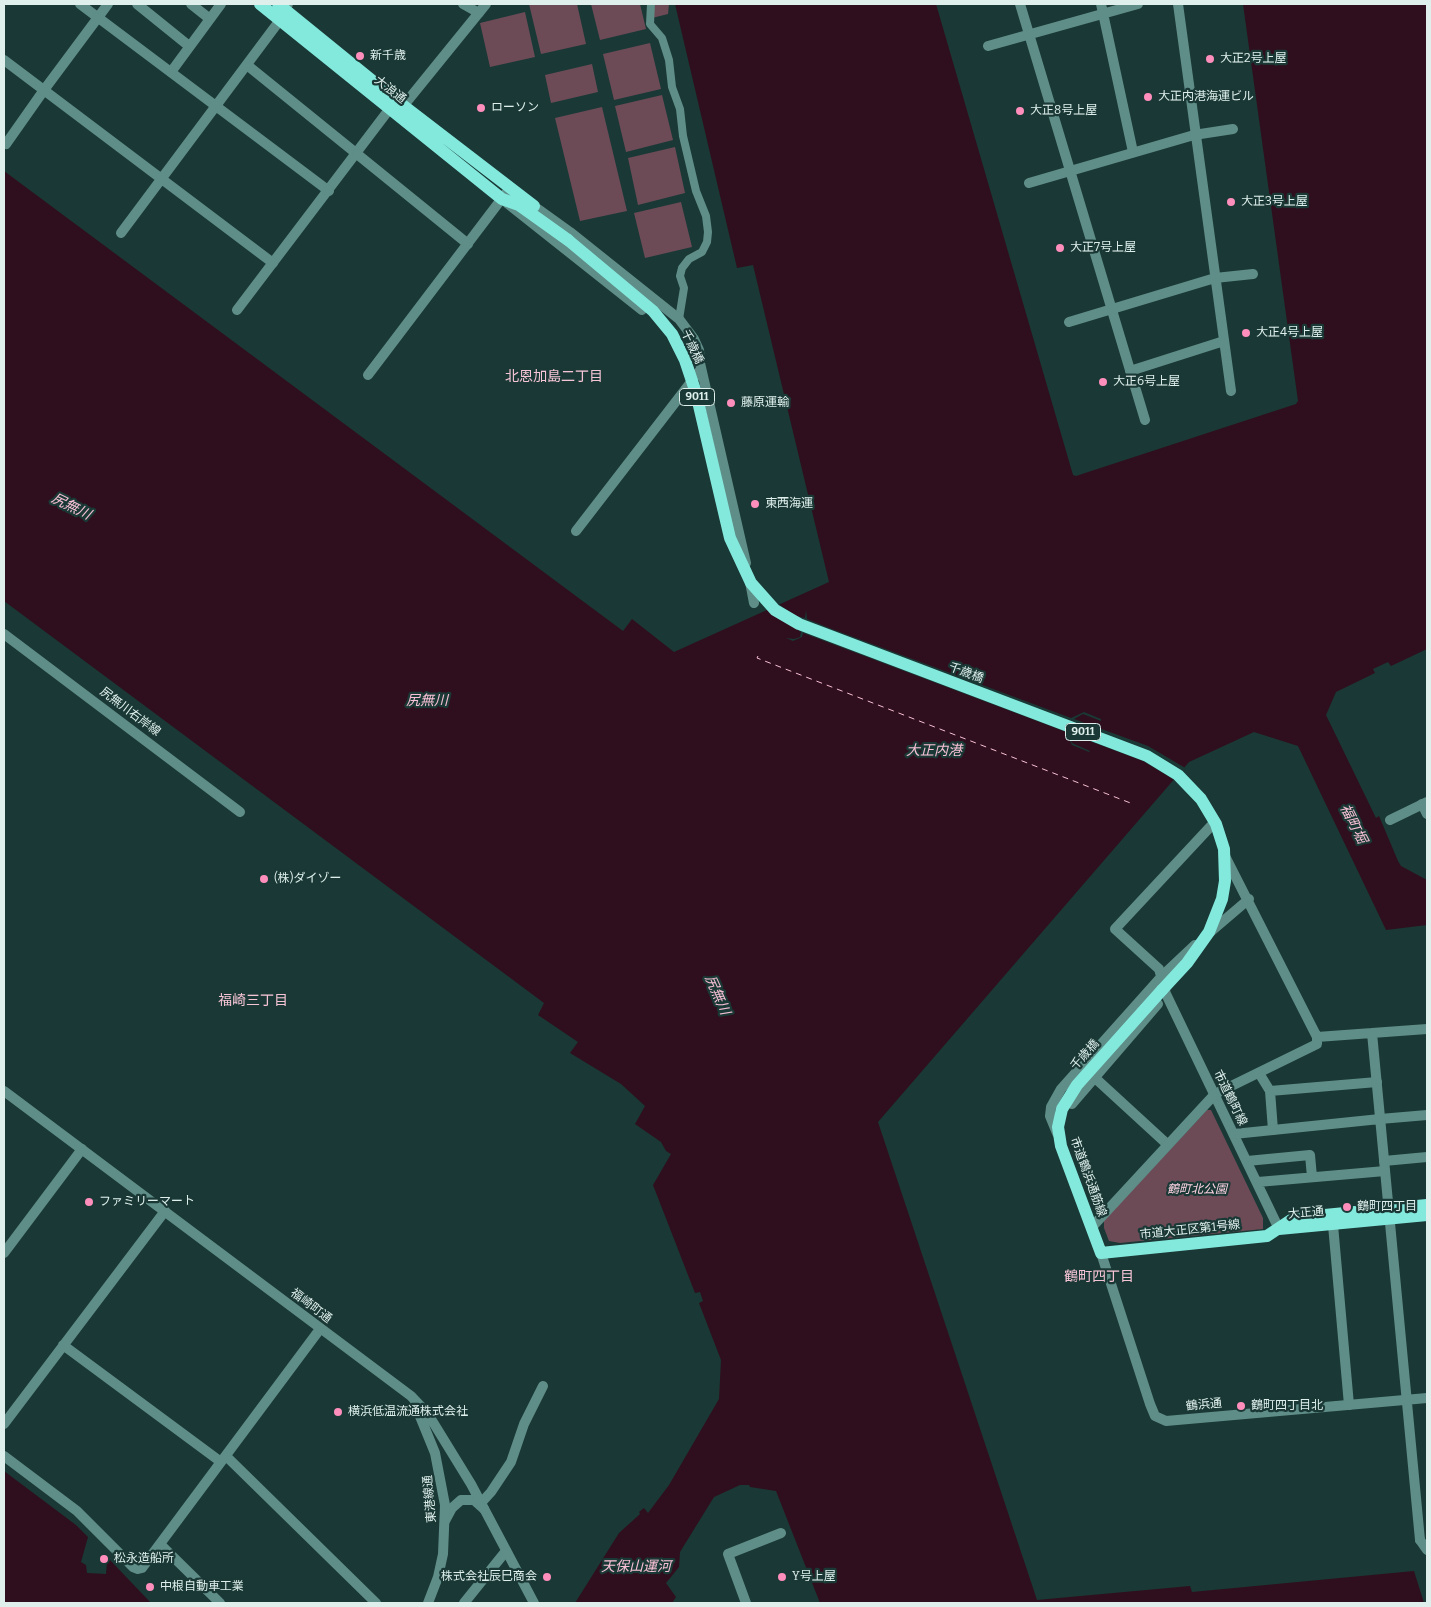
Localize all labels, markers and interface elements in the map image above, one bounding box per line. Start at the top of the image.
place label: 新千歳 [370,49,406,63]
marker: 新千歳 [354,50,366,62]
place label: 大正2号上屋 [1220,52,1287,66]
marker: 大正2号上屋 [1204,53,1216,65]
street label: 大浪通 [371,73,409,107]
place label: 大正内港海運ビル [1158,90,1254,104]
marker: 大正内港海運ビル [1142,91,1154,103]
place label: ローソン [491,101,539,115]
marker: ローソン [475,102,487,114]
place label: 大正8号上屋 [1030,104,1097,118]
marker: 大正8号上屋 [1014,105,1026,117]
place label: 大正3号上屋 [1241,195,1308,209]
marker: 大正3号上屋 [1225,196,1237,208]
place label: 大正7号上屋 [1070,241,1136,255]
marker: 大正7号上屋 [1054,242,1066,254]
place label: 大正4号上屋 [1256,326,1323,340]
marker: 大正4号上屋 [1240,327,1252,339]
street label: 千歳橋 [678,328,706,366]
district label: 北恩加島二丁目 [505,369,603,385]
place label: 大正6号上屋 [1113,375,1180,389]
marker: 大正6号上屋 [1097,376,1109,388]
road number: 9011 [680,388,714,406]
place label: 藤原運輸 [741,396,789,410]
marker: 藤原運輸 [725,397,737,409]
water label: 尻無川 [48,490,94,524]
place label: 東西海運 [765,497,813,511]
marker: 東西海運 [749,498,761,510]
street label: 千歳橋 [947,660,985,686]
street label: 尻無川右岸線 [97,685,163,739]
water label: 尻無川 [406,693,448,709]
road number: 9011 [1066,724,1100,740]
water label: 大正内港 [906,743,962,759]
water label: 福町堀 [1336,801,1370,847]
place label: (株)ダイゾー [274,872,341,886]
marker: (株)ダイゾー [258,873,270,885]
water label: 尻無川 [701,972,733,1018]
district label: 福崎三丁目 [218,993,288,1009]
street label: 千歳橋 [1068,1037,1102,1073]
street label: 市道鶴町線 [1210,1068,1250,1128]
street label: 市道鶴浜通筋線 [1067,1135,1109,1219]
park label: 鶴町北公園 [1167,1183,1227,1197]
place label: ファミリーマート [99,1195,195,1209]
marker: ファミリーマート [83,1196,95,1208]
place label: 鶴町四丁目 [1357,1200,1417,1214]
marker: 鶴町四丁目 [1341,1201,1353,1213]
street label: 大正通 [1287,1204,1325,1222]
street label: 市道大正区第1号線 [1139,1218,1241,1242]
district label: 鶴町四丁目 [1064,1269,1134,1285]
street label: 福崎町通 [287,1286,335,1326]
street label: 鶴浜通 [1185,1396,1223,1414]
place label: 鶴町四丁目北 [1251,1399,1323,1413]
marker: 鶴町四丁目北 [1235,1400,1247,1412]
place label: 横浜低温流通株式会社 [348,1405,468,1419]
marker: 横浜低温流通株式会社 [332,1406,344,1418]
street label: 東港線通 [421,1474,439,1524]
place label: 松永造船所 [114,1552,174,1566]
marker: 松永造船所 [98,1553,110,1565]
water label: 天保山運河 [601,1559,671,1575]
place label: 株式会社辰巳商会 [441,1570,537,1584]
place label: Y号上屋 [792,1570,836,1584]
marker: 株式会社辰巳商会 [541,1571,553,1583]
marker: Y号上屋 [776,1571,788,1583]
place label: 中根自動車工業 [160,1580,244,1594]
marker: 中根自動車工業 [144,1581,156,1593]

